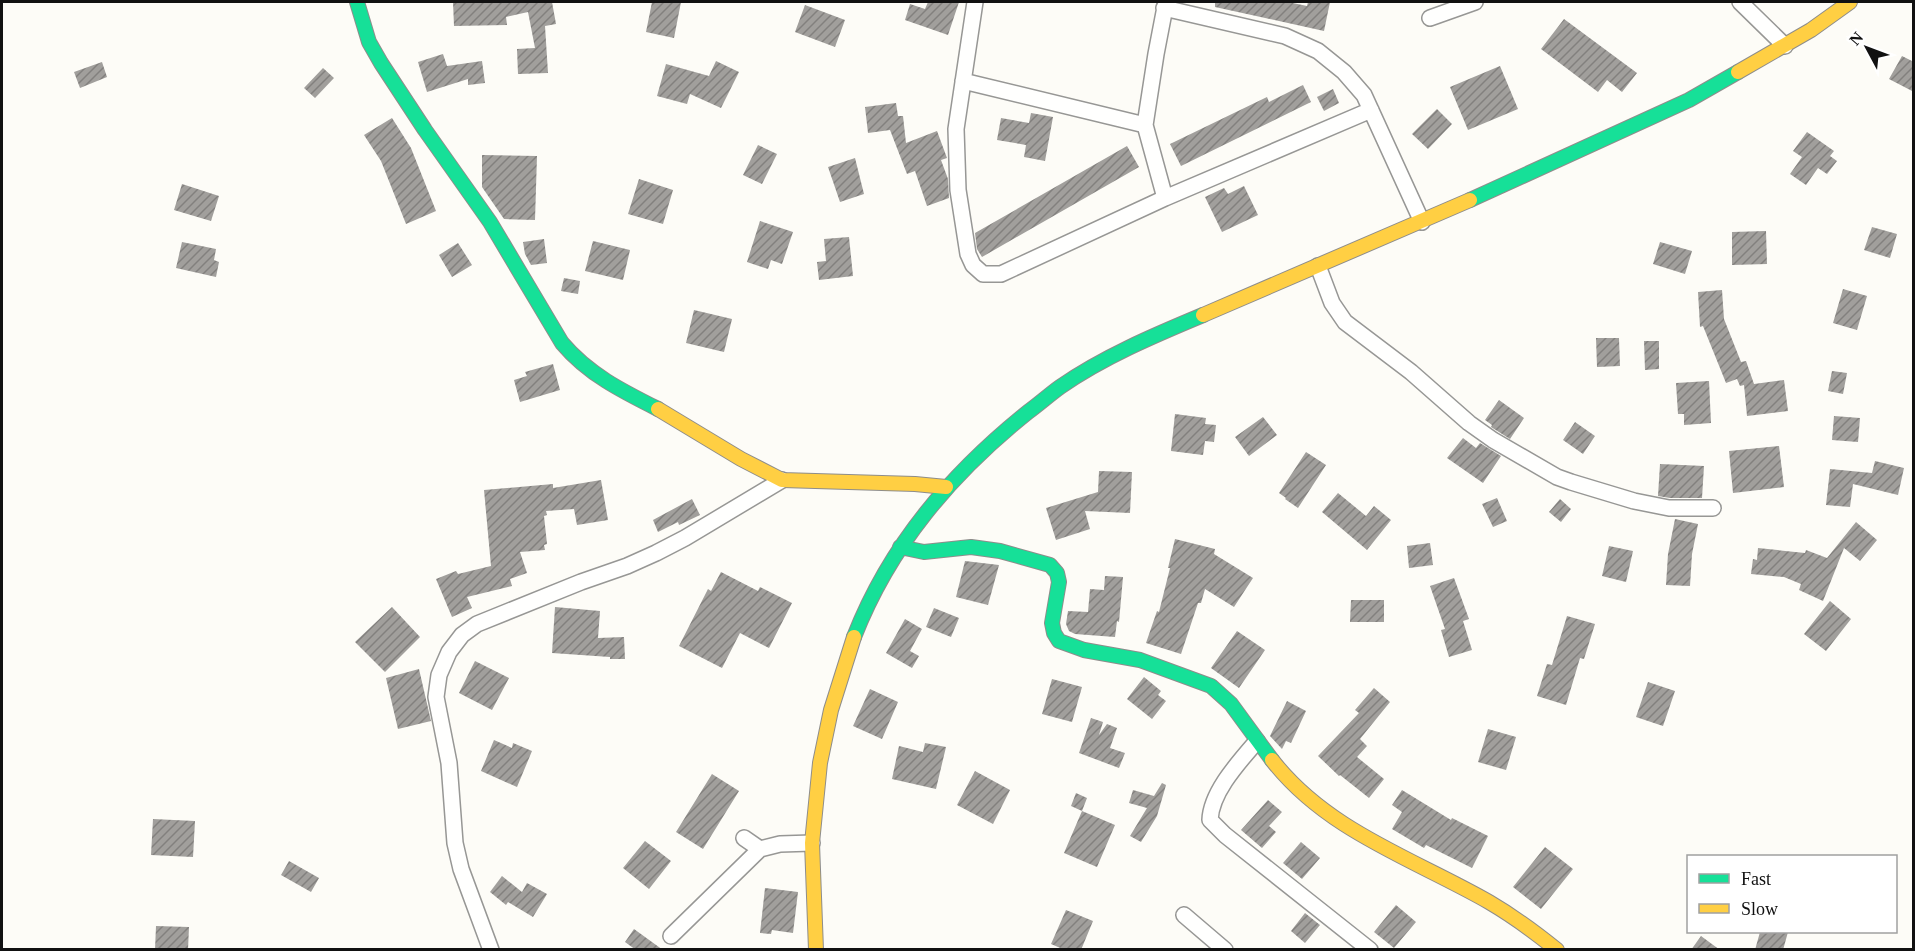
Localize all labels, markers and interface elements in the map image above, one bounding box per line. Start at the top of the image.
north arrow [1837,18,1897,78]
text: N [1846,28,1867,48]
legend [1687,855,1897,933]
text: Fast [1741,869,1771,889]
text: Slow [1741,899,1778,919]

